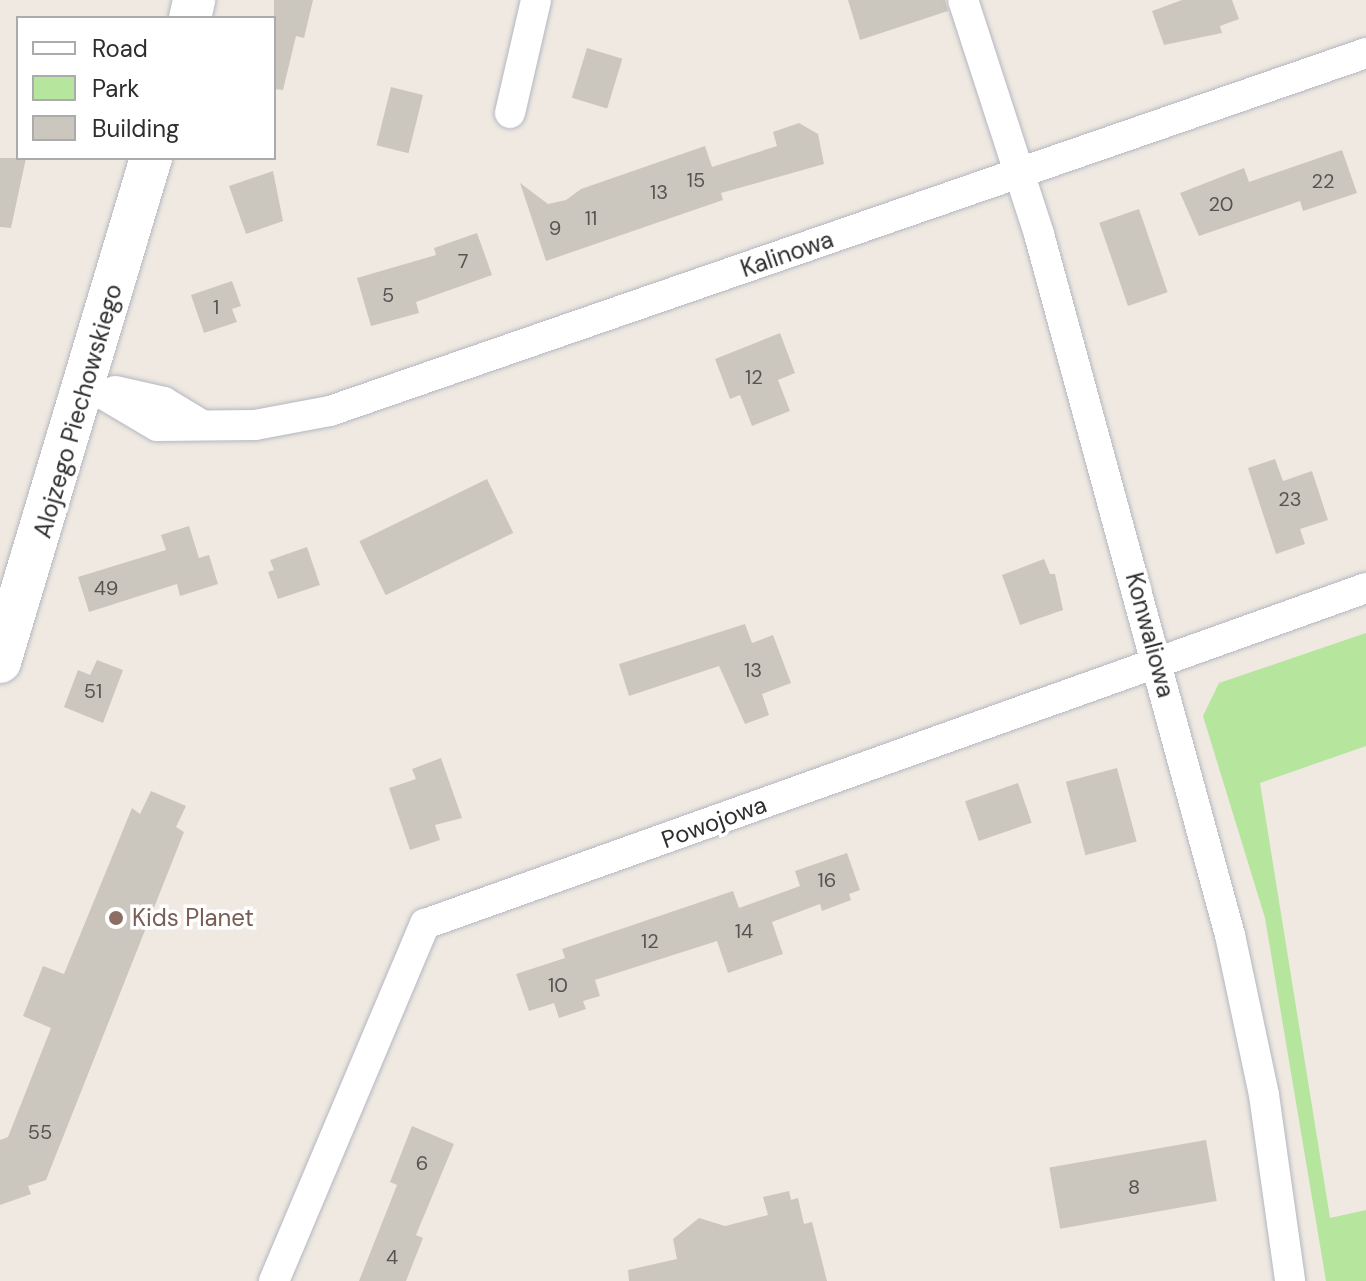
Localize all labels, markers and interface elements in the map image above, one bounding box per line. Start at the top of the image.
legend [16,16,276,160]
text: Road [92,33,148,64]
text: Park [92,73,139,104]
text: Building [92,113,179,144]
house number: 15 [687,168,705,192]
house number: 22 [1311,169,1335,193]
house number: 13 [650,180,668,204]
house number: 20 [1209,192,1233,216]
house number: 11 [585,206,597,230]
house number: 9 [549,216,561,240]
street label: Kalinowa [737,225,837,283]
house number: 7 [458,249,468,273]
street label: Alojzego Piechowskiego [28,281,128,541]
house number: 5 [382,283,394,307]
house number: 1 [213,295,219,319]
house number: 12 [745,365,763,389]
house number: 23 [1278,487,1302,511]
street label: Konwaliowa [1120,569,1180,701]
house number: 49 [94,576,118,600]
house number: 13 [744,658,762,682]
house number: 51 [84,679,102,703]
street label: Powojowa [658,790,770,854]
house number: 16 [818,868,836,892]
place label: Kids Planet [132,904,254,932]
marker: Kids Planet [107,909,125,927]
house number: 14 [735,919,753,943]
house number: 12 [641,929,659,953]
house number: 10 [548,973,568,997]
house number: 55 [28,1120,52,1144]
house number: 6 [416,1151,428,1175]
house number: 8 [1128,1175,1140,1199]
house number: 4 [386,1245,398,1269]

